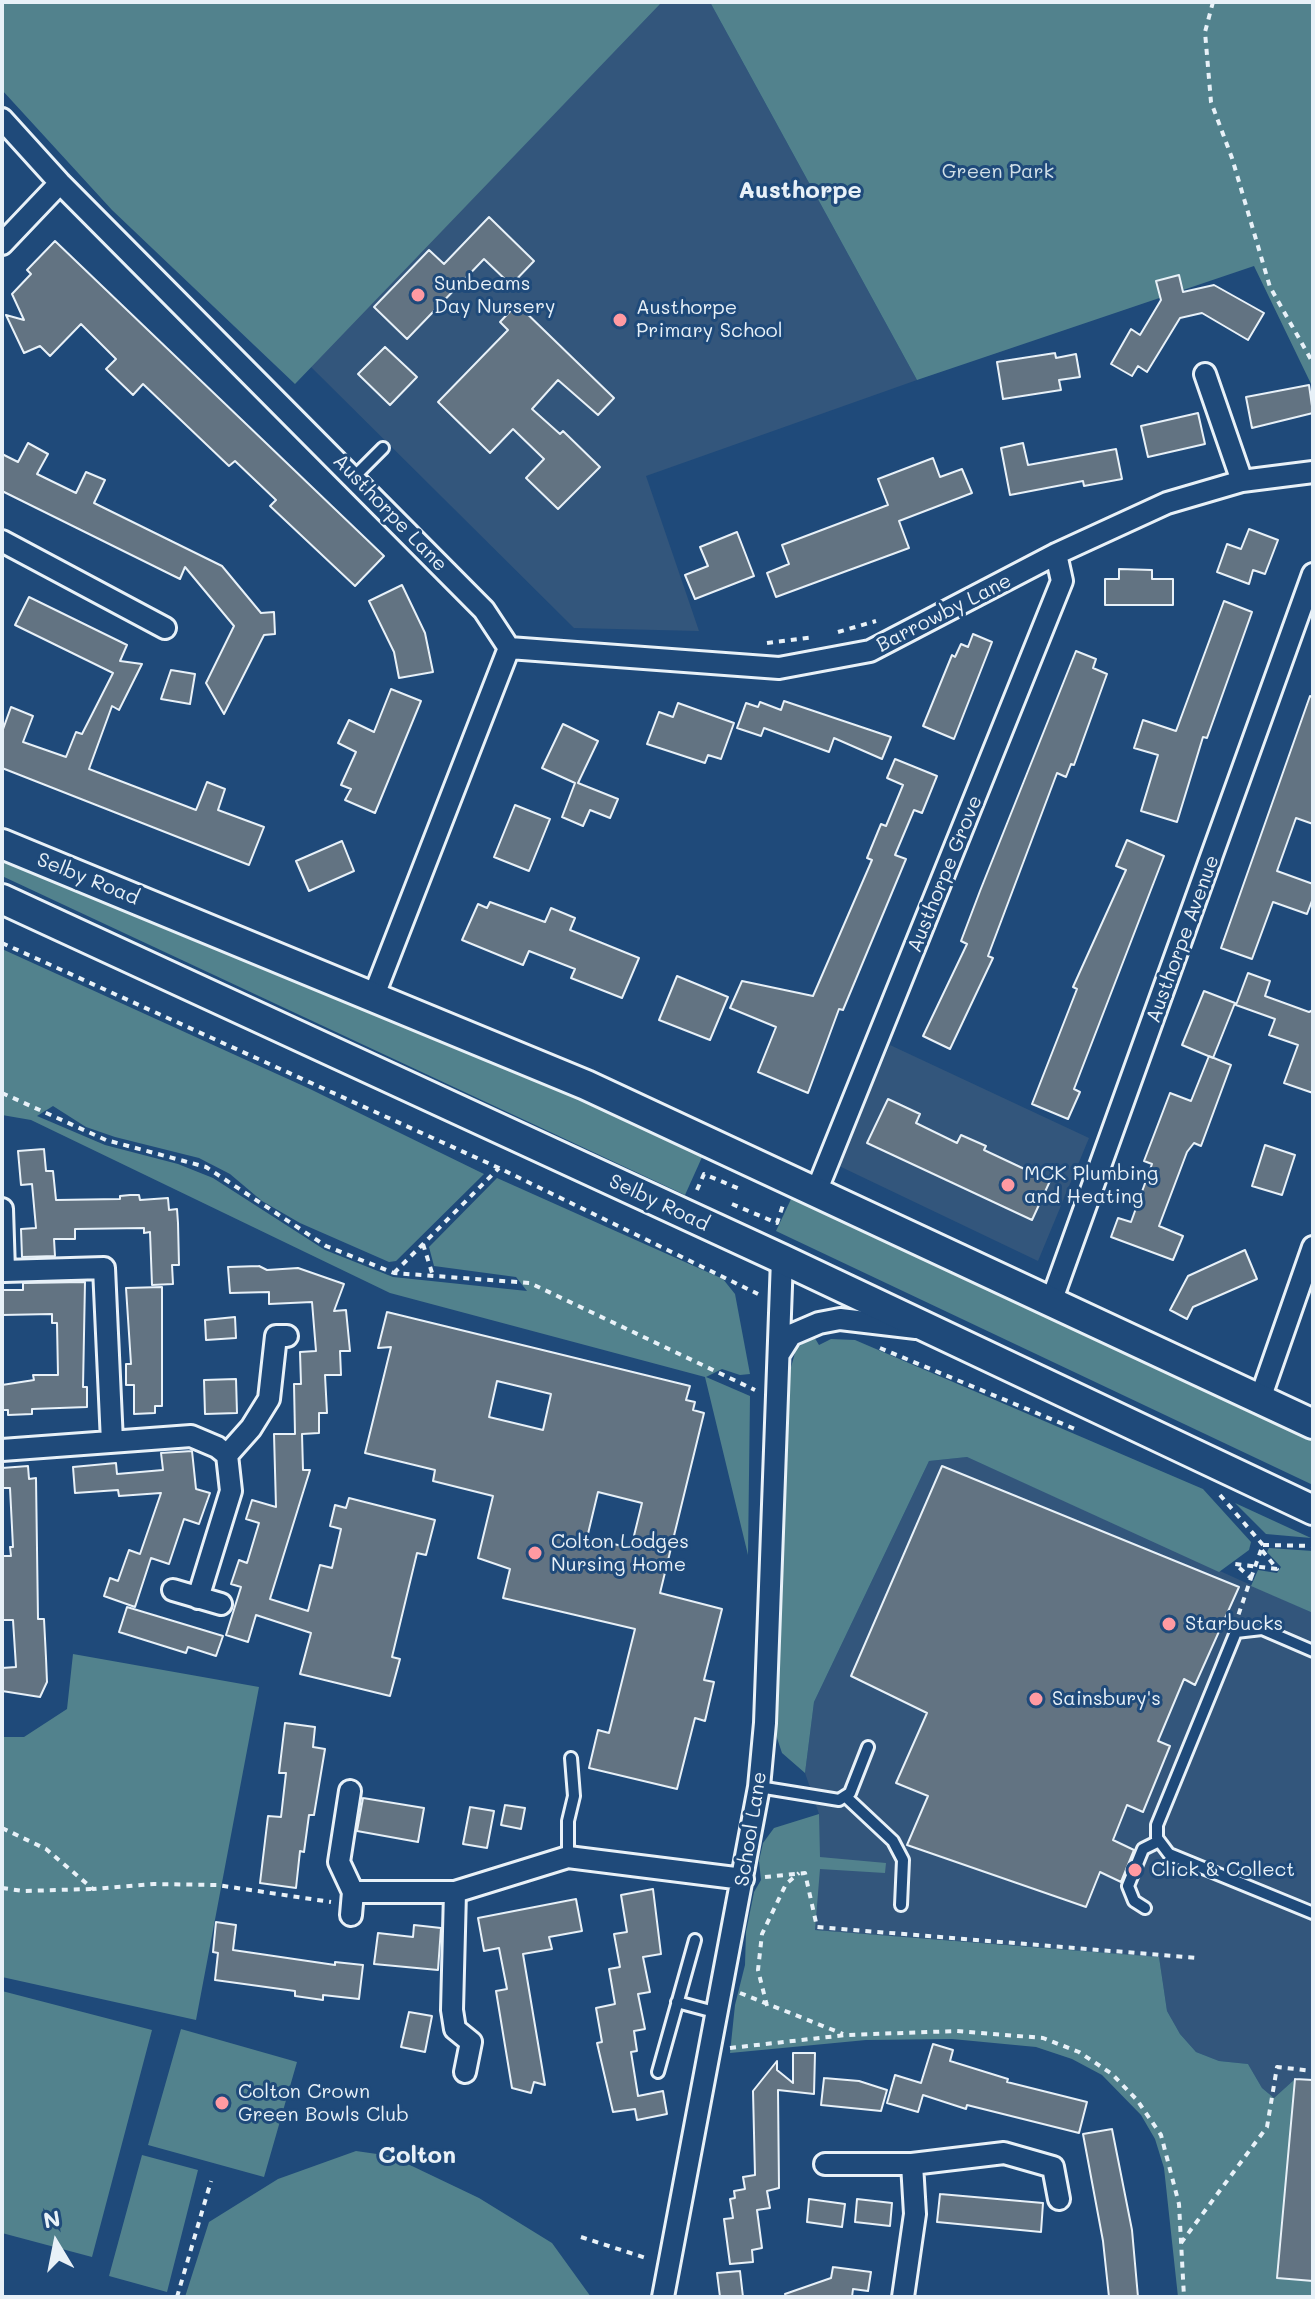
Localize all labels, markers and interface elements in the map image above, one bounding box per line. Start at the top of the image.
park label: Green Park [942,160,1054,184]
district label: Austhorpe [738,177,862,205]
place label: Sunbeams Day Nursery [434,272,555,319]
marker: Sunbeams Day Nursery [409,286,427,304]
place label: Austhorpe Primary School [636,296,783,343]
marker: Austhorpe Primary School [611,311,629,329]
street label: Austhorpe Lane [328,449,452,577]
street label: Barrowby Lane [872,569,1016,657]
street label: Austhorpe Grove [903,792,987,956]
street label: Selby Road [33,848,143,910]
street label: Austhorpe Avenue [1141,852,1225,1026]
place label: MCK Plumbing and Heating [1024,1162,1158,1209]
street label: Selby Road [605,1169,713,1237]
marker: MCK Plumbing and Heating [999,1176,1017,1194]
place label: Colton Lodges Nursing Home [551,1530,689,1577]
marker: Colton Lodges Nursing Home [526,1544,544,1562]
place label: Starbucks [1185,1612,1283,1636]
marker: Starbucks [1160,1615,1178,1633]
place label: Sainsbury's [1052,1687,1161,1711]
marker: Sainsbury's [1027,1690,1045,1708]
street label: School Lane [730,1770,772,1888]
place label: Click & Collect [1151,1858,1295,1882]
marker: Click & Collect [1126,1861,1144,1879]
place label: Colton Crown Green Bowls Club [238,2080,409,2127]
marker: Colton Crown Green Bowls Club [213,2094,231,2112]
district label: Colton [378,2142,456,2170]
north arrow [16,2203,96,2283]
text: N [41,2203,62,2235]

